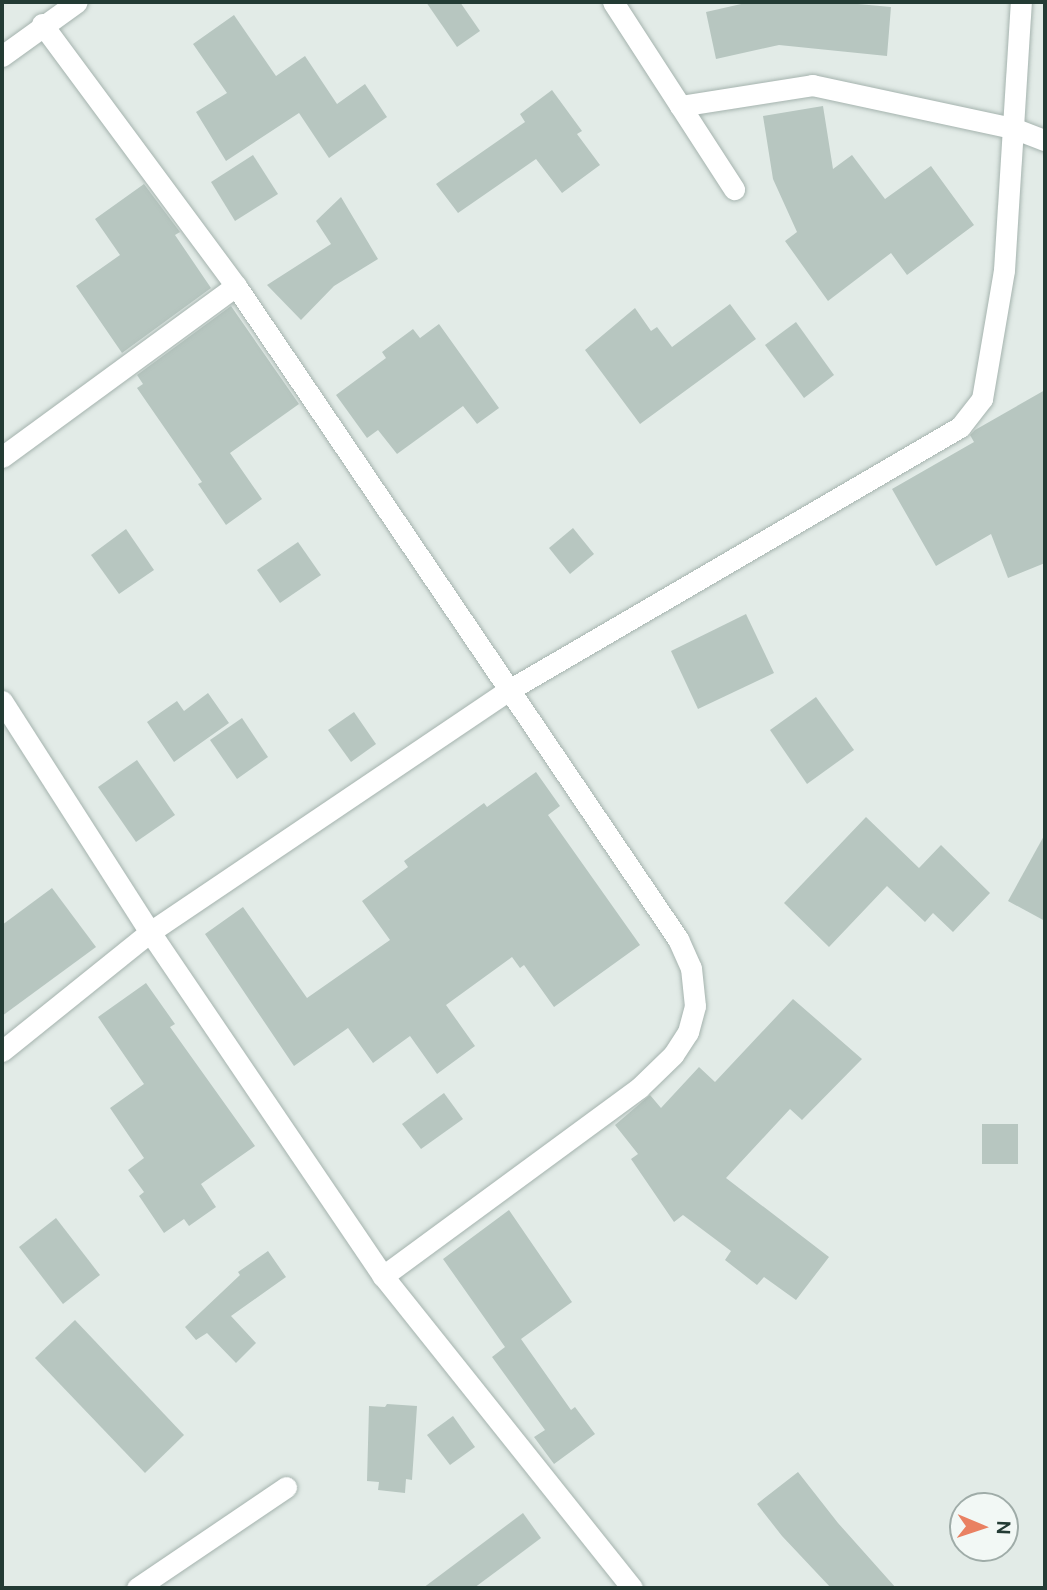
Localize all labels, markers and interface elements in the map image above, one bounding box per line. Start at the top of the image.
north arrow [949,1492,1019,1562]
text: N [991,1520,1016,1535]

